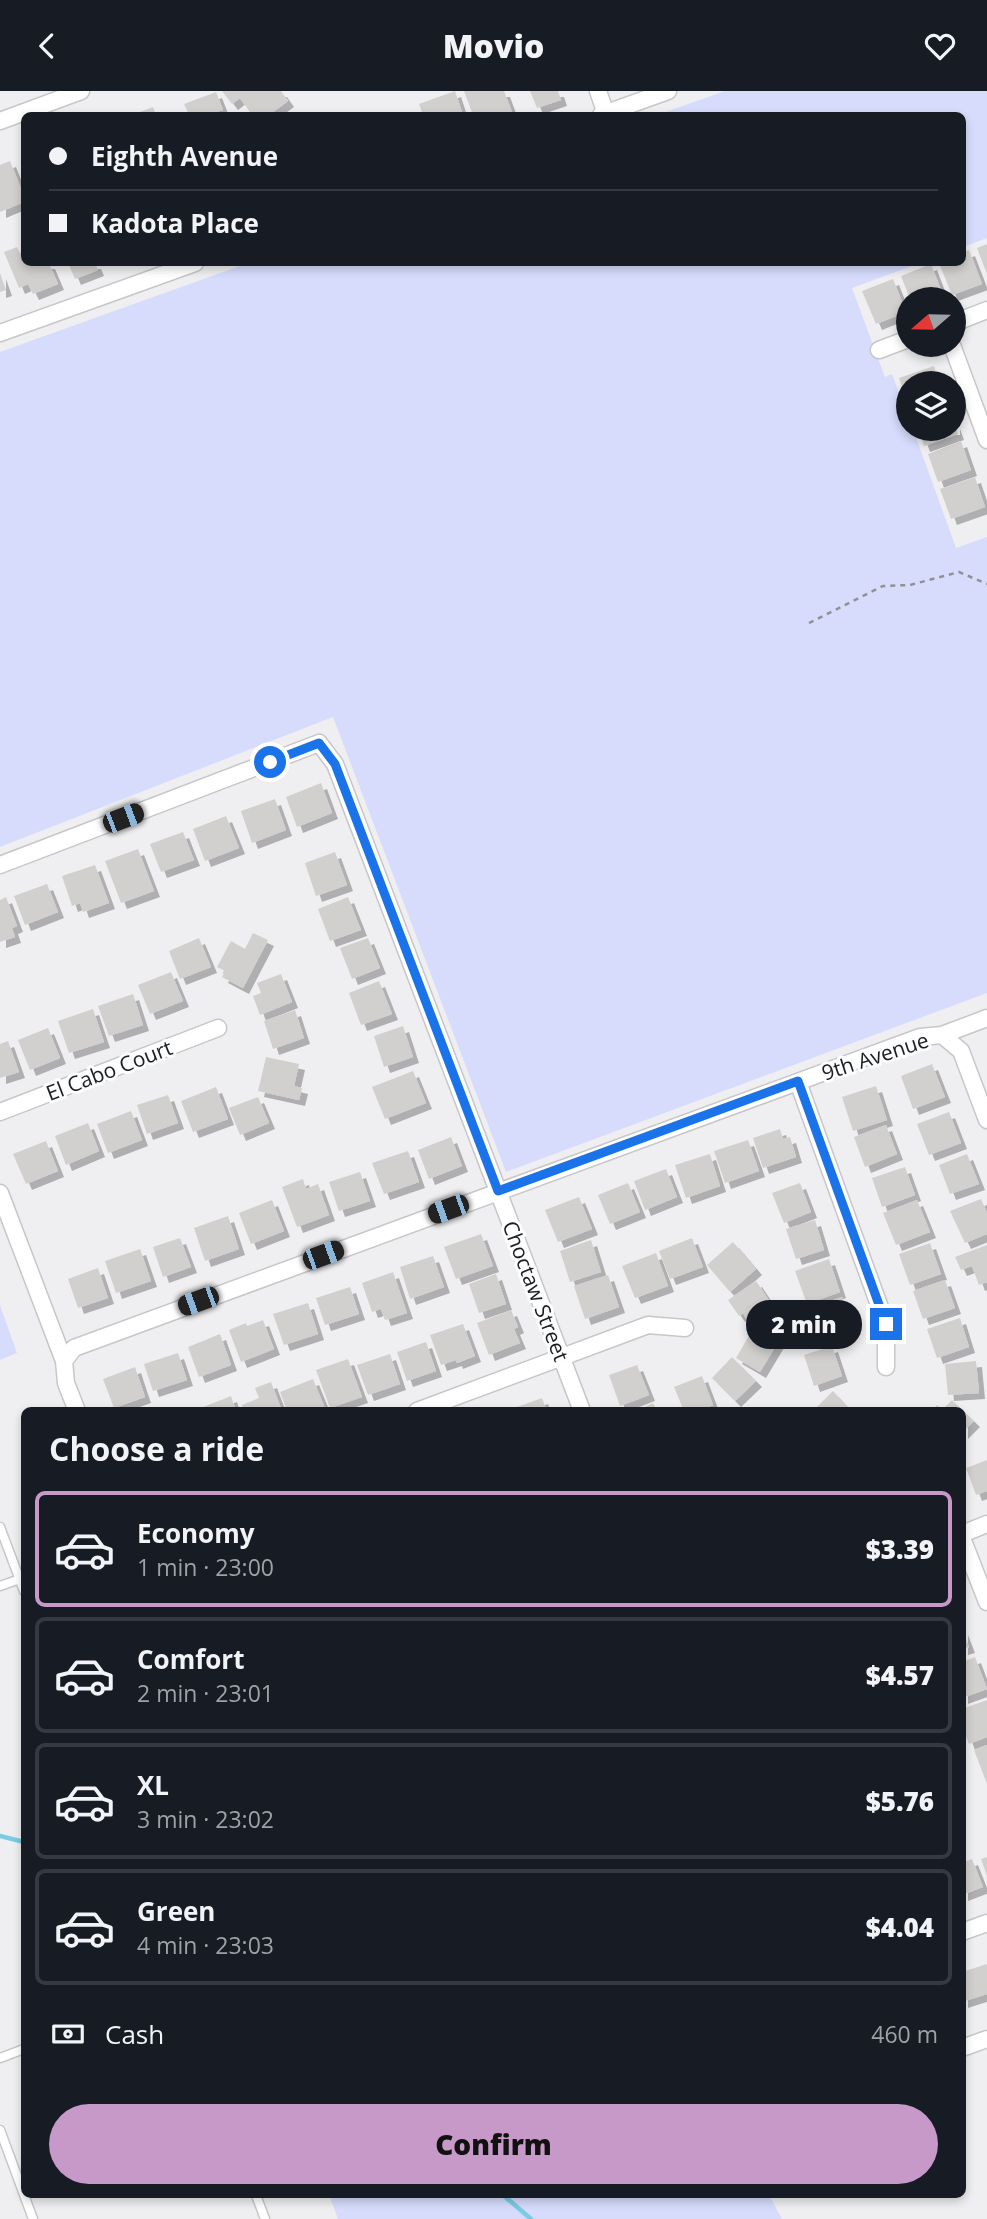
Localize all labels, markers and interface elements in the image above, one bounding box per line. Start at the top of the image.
text: Movio [443,24,544,67]
icon: back [28,27,66,65]
icon: heart [921,27,959,65]
text: Eighth Avenue [91,138,278,174]
text: Kadota Place [91,205,259,241]
north arrow [896,287,966,357]
map controls [896,287,966,441]
button: layers [896,371,966,441]
route start [254,746,286,778]
car [100,801,147,835]
street label: 9th Avenue [818,1026,932,1086]
street label: El Cabo Court [42,1033,176,1107]
car [425,1192,472,1226]
street label: Choctaw Street [496,1217,576,1365]
car [300,1238,347,1272]
car [175,1284,222,1318]
callout: 2 min [746,1299,862,1349]
text: 2 min [771,1308,837,1340]
route end [870,1308,902,1340]
text: Choose a ride [49,1427,264,1470]
text: Economy [137,1515,255,1551]
icon: car [53,1518,116,1581]
text: $3.39 [866,1531,934,1567]
text: 1 min · 23:00 [137,1551,274,1583]
text: Comfort [137,1641,244,1677]
icon: car [53,1644,116,1707]
text: $4.57 [866,1657,934,1693]
text: 2 min · 23:01 [137,1677,274,1709]
text: XL [137,1767,169,1803]
icon: car [53,1770,116,1833]
text: $5.76 [866,1783,934,1819]
text: 3 min · 23:02 [137,1803,274,1835]
text: Green [137,1893,215,1929]
icon: car [53,1896,116,1959]
text: $4.04 [866,1909,934,1945]
text: 4 min · 23:03 [137,1929,274,1961]
icon: cash [49,2015,87,2053]
text: Cash [105,2016,164,2052]
text: 460 m [871,2018,938,2050]
button: Confirm [49,2104,938,2184]

